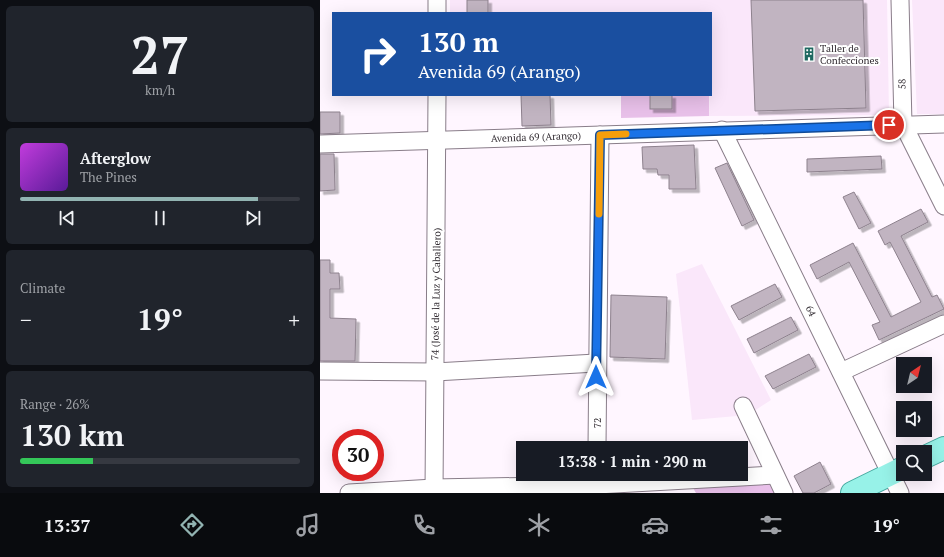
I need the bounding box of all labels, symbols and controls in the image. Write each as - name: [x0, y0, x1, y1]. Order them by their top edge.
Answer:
- text: 27: [131, 20, 189, 89]
- text: 130 m: [418, 23, 499, 60]
- icon: right: [352, 28, 404, 80]
- place label: Taller de Confecciones: [820, 42, 879, 67]
- building icon: Taller de Confecciones: [801, 46, 817, 62]
- text: Avenida 69 (Arango): [418, 59, 581, 83]
- street label: 58: [895, 79, 909, 89]
- text: km/h: [145, 81, 175, 99]
- pin: [872, 108, 906, 142]
- icon: arrive: [878, 114, 900, 136]
- street label: Avenida 69 (Arango): [491, 129, 581, 145]
- text: Afterglow: [80, 148, 151, 168]
- text: The Pines: [80, 168, 137, 186]
- icon: previous: [56, 207, 78, 229]
- icon: pause: [149, 207, 171, 229]
- icon: next: [242, 207, 264, 229]
- street label: 74 (José de la Luz y Caballero): [428, 228, 444, 360]
- text: Climate: [20, 279, 65, 297]
- text: 19°: [137, 299, 183, 339]
- street label: 64: [803, 303, 819, 319]
- text: −: [20, 305, 32, 334]
- text: +: [288, 305, 300, 334]
- position arrow: [575, 356, 617, 398]
- north arrow: [896, 357, 932, 393]
- map controls: [896, 357, 932, 481]
- text: Range · 26%: [20, 395, 90, 413]
- button: sound: [896, 401, 932, 437]
- text: 130 km: [20, 415, 124, 455]
- street label: 72: [591, 418, 604, 428]
- speed limit sign: 30: [332, 429, 384, 481]
- button: search: [896, 445, 932, 481]
- text: 13:38 · 1 min · 290 m: [558, 451, 706, 471]
- icon: directions: [178, 511, 206, 539]
- icon: music: [294, 511, 322, 539]
- icon: phone: [410, 511, 438, 539]
- icon: climate: [525, 511, 553, 539]
- icon: car: [641, 511, 669, 539]
- icon: filters: [757, 511, 785, 539]
- text: 13:37: [44, 513, 91, 537]
- text: 19°: [872, 513, 900, 537]

